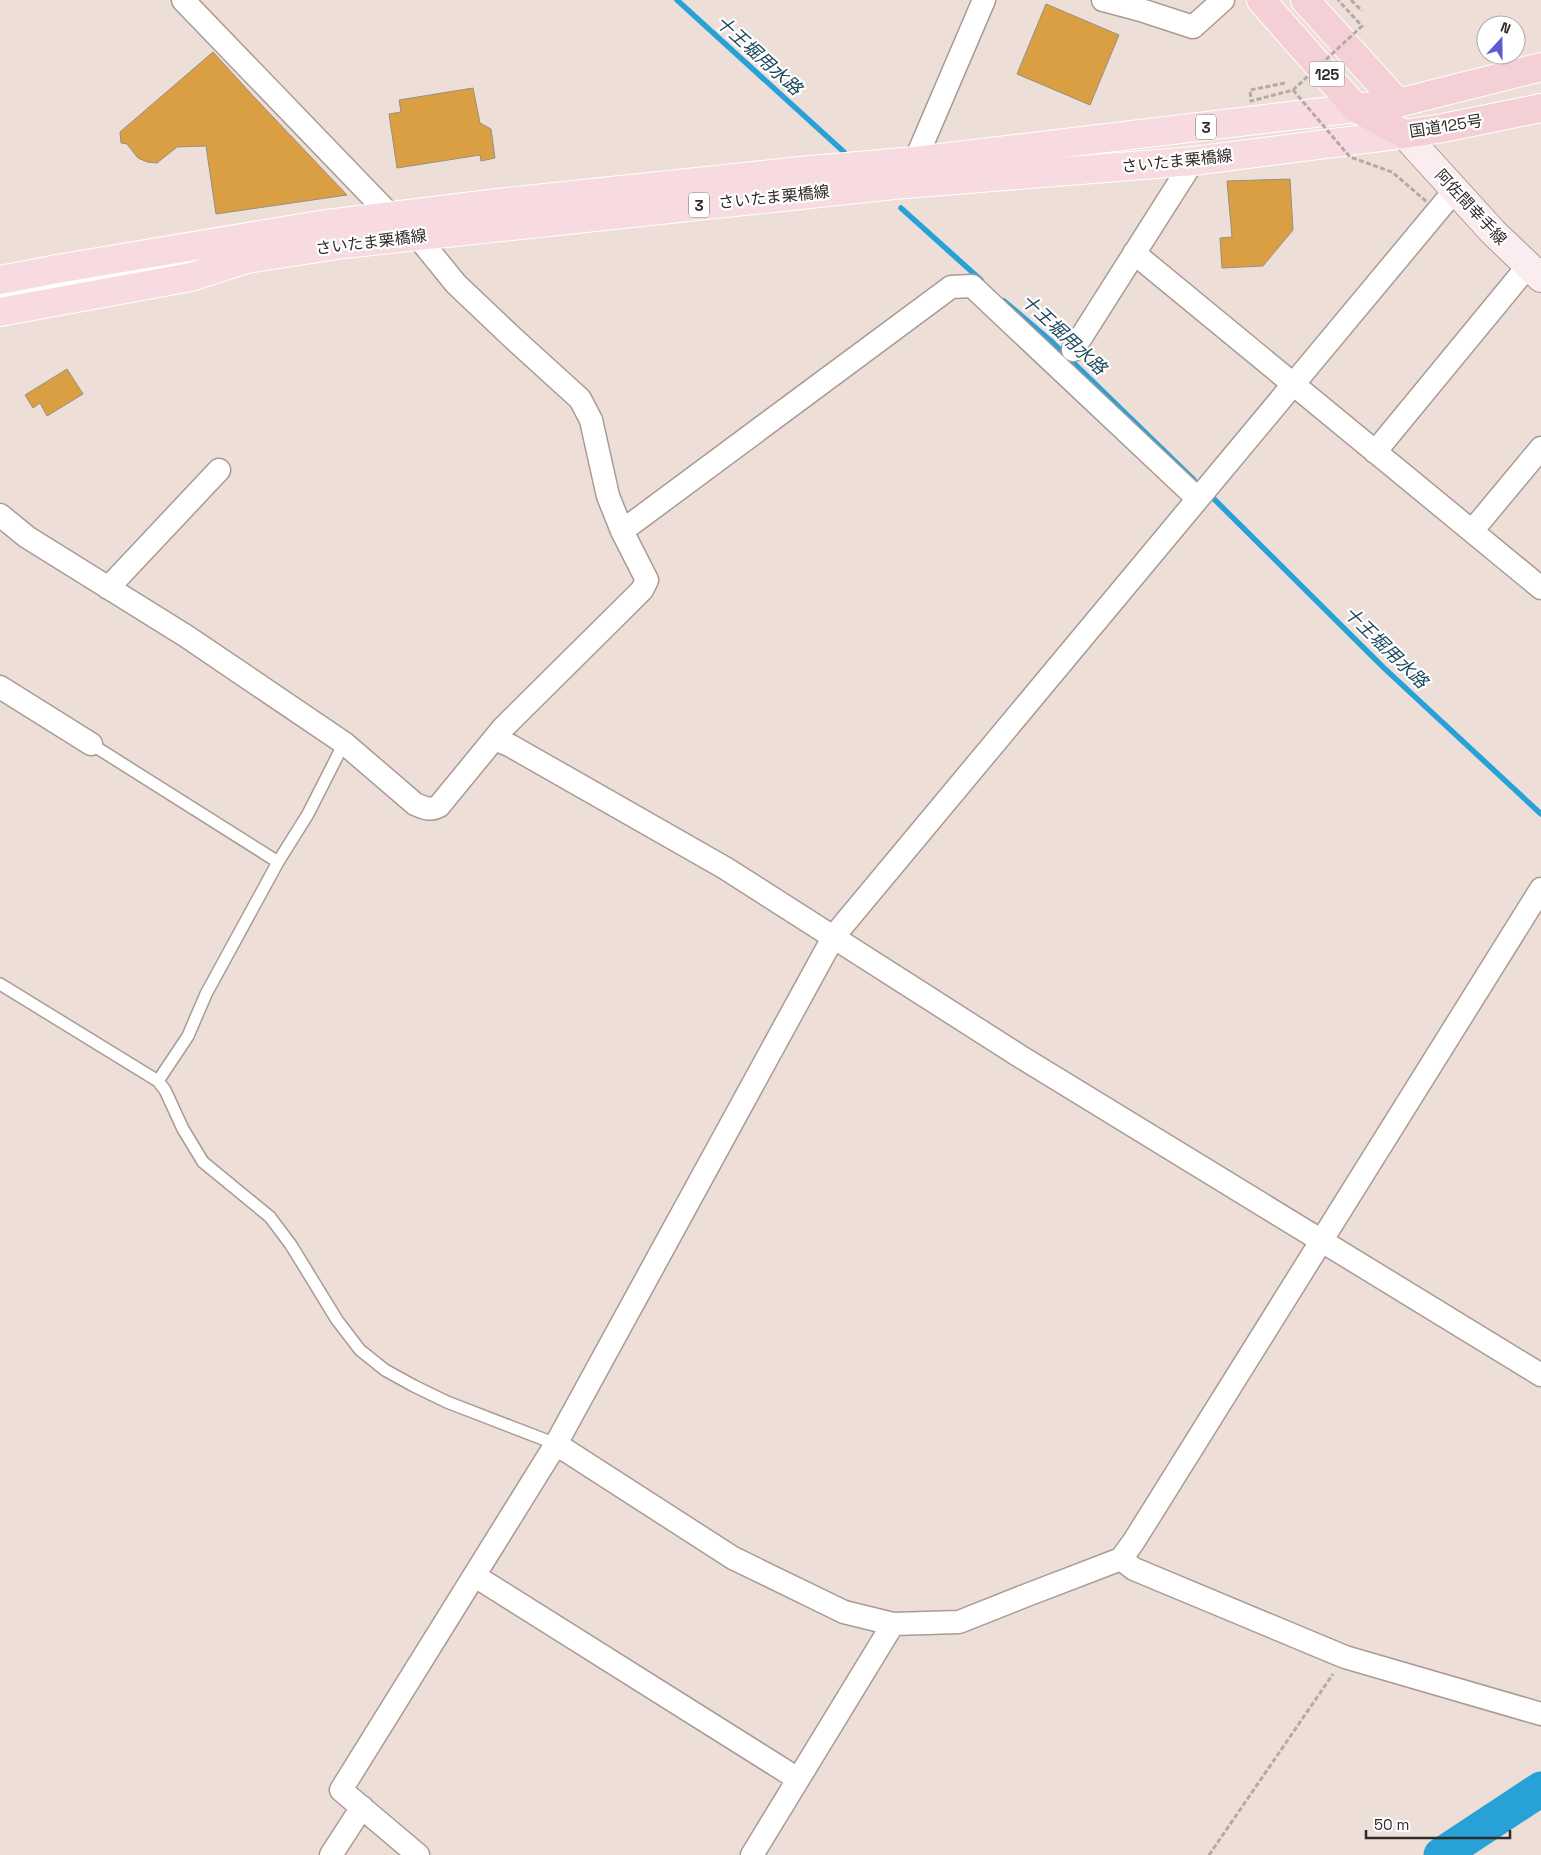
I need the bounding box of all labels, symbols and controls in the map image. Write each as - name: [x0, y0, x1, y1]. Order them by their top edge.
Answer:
- water label: 十王堀用水路: [711, 10, 808, 101]
- north arrow: [1476, 15, 1526, 65]
- text: N: [1498, 18, 1513, 38]
- road number: 125: [1310, 62, 1344, 86]
- street label: 国道125号: [1408, 110, 1484, 142]
- road number: 3: [1196, 114, 1216, 140]
- street label: さいたま栗橋線: [1120, 145, 1234, 177]
- street label: 阿佐間幸手線: [1431, 165, 1511, 249]
- street label: さいたま栗橋線: [717, 181, 831, 213]
- road number: 3: [689, 192, 709, 218]
- street label: さいたま栗橋線: [314, 225, 428, 259]
- water label: 十王堀用水路: [1017, 289, 1113, 381]
- water label: 十王堀用水路: [1339, 601, 1434, 694]
- scale bar: [1366, 1808, 1510, 1840]
- text: 50 m: [1374, 1815, 1409, 1834]

